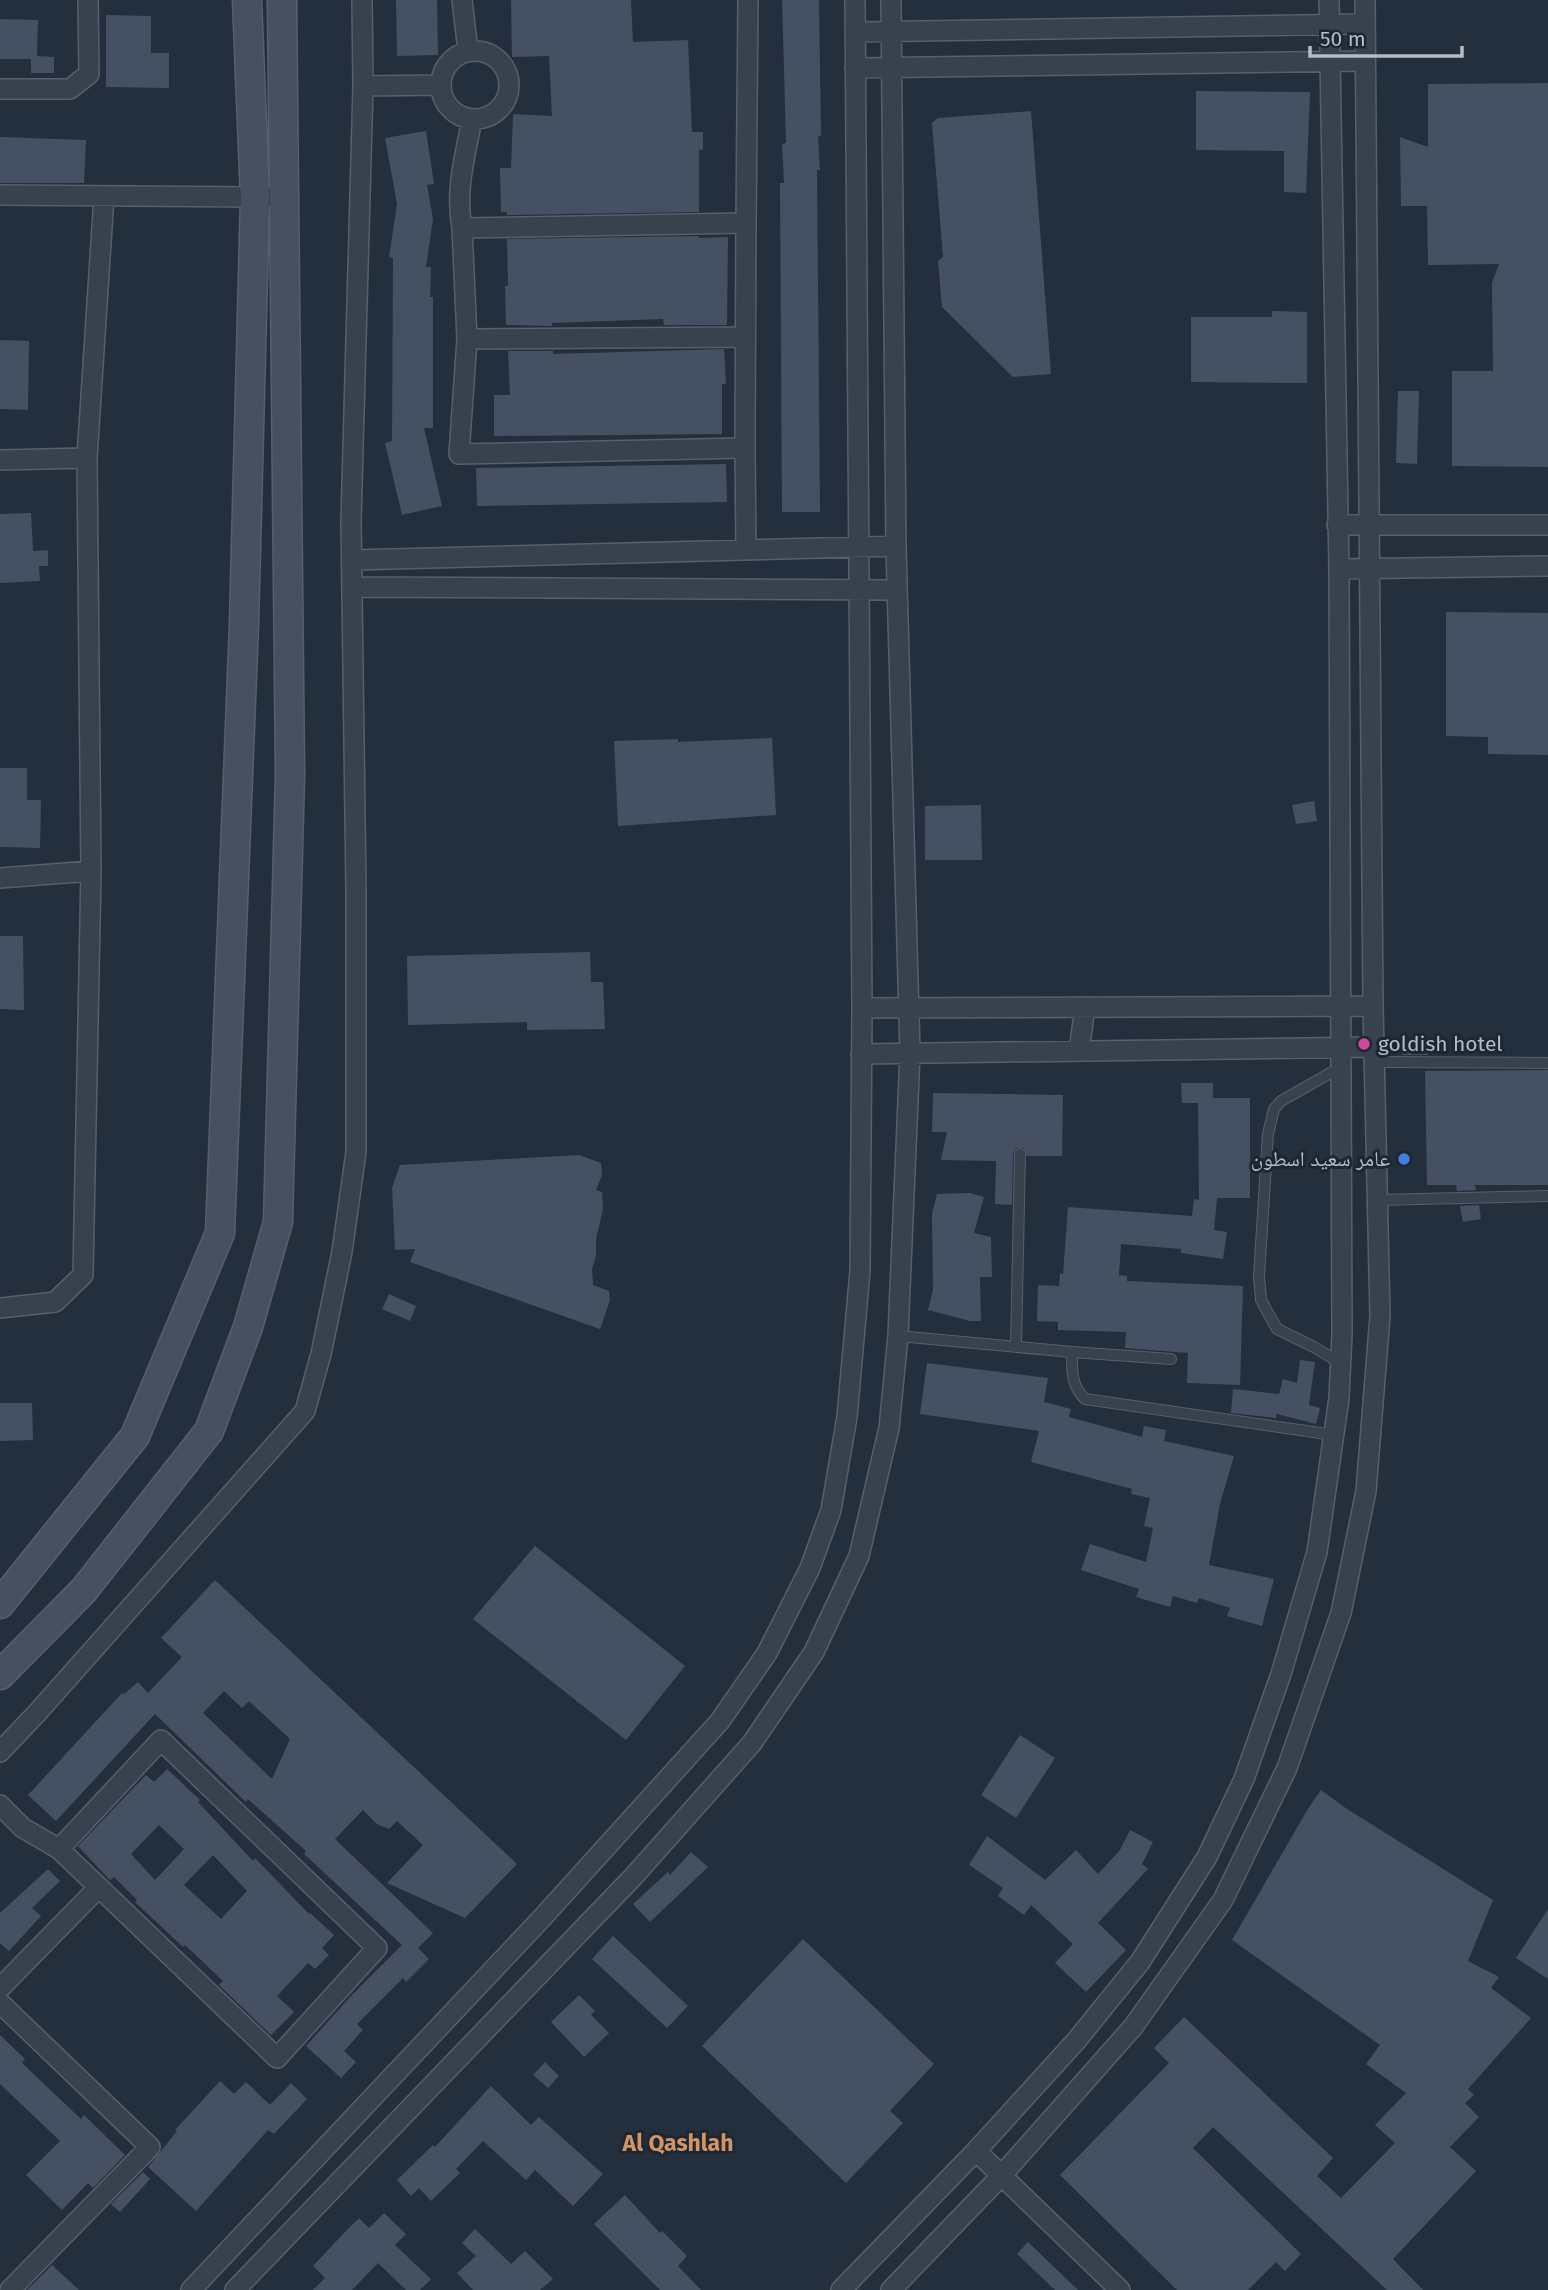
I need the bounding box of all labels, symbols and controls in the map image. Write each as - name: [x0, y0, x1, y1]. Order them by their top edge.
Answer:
- scale bar: [1310, 14, 1462, 58]
- text: 50 m: [1320, 26, 1366, 52]
- place label: goldish hotel: [1378, 1031, 1503, 1057]
- marker: goldish hotel: [1356, 1036, 1372, 1052]
- place label: عامر سعيد اسطون: [1251, 1146, 1390, 1172]
- marker: عامر سعيد اسطون: [1396, 1151, 1412, 1167]
- district label: Al Qashlah: [622, 2129, 733, 2157]

